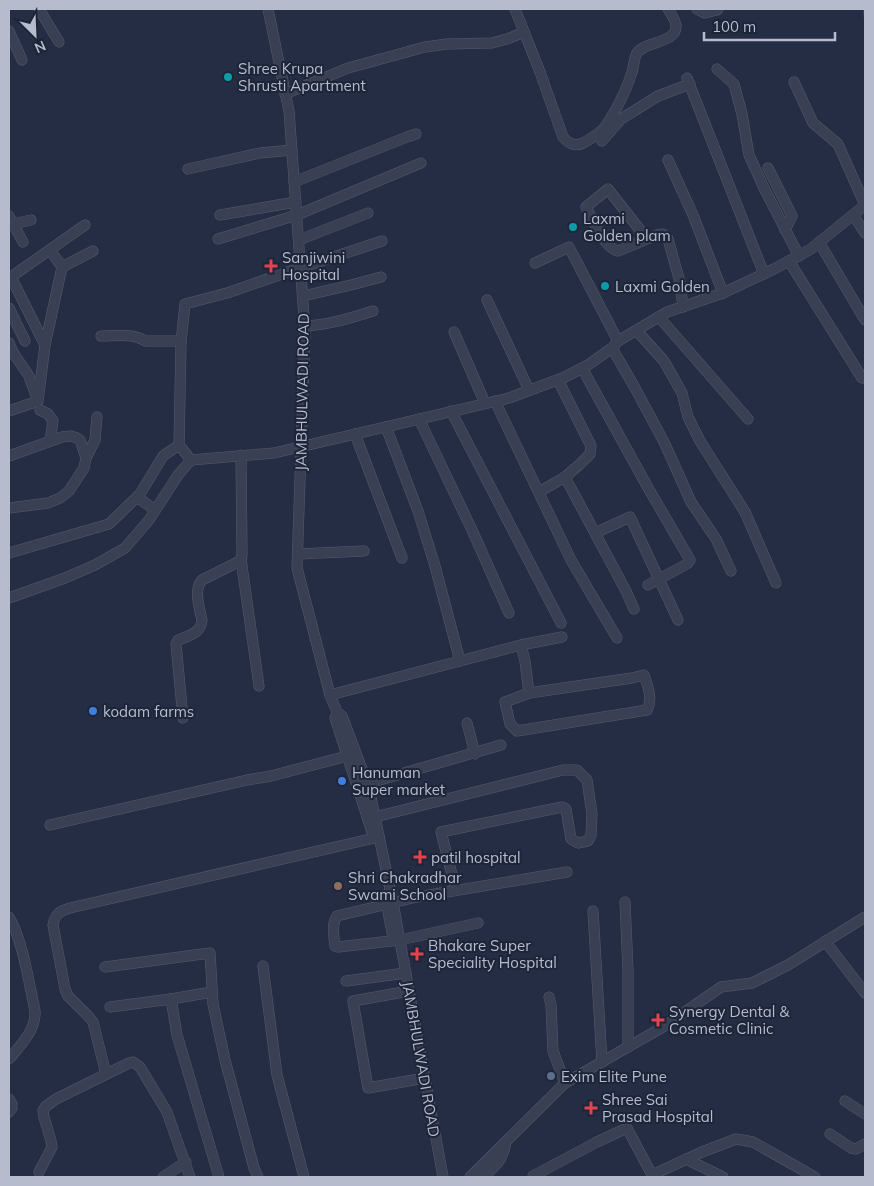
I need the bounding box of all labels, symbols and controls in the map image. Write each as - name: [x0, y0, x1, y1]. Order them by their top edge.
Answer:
- north arrow: [10, 10, 60, 60]
- scale bar: [704, 10, 835, 42]
- text: 100 m: [712, 17, 756, 36]
- text: N: [32, 37, 49, 57]
- place label: Shree Krupa Shrusti Apartment: [238, 59, 366, 95]
- marker: Shree Krupa Shrusti Apartment: [222, 71, 234, 83]
- place label: Laxmi Golden plam: [583, 209, 671, 245]
- marker: Laxmi Golden plam: [567, 221, 579, 233]
- place label: Sanjiwini Hospital: [282, 248, 345, 284]
- marker: Sanjiwini Hospital: [264, 259, 278, 273]
- place label: Laxmi Golden: [615, 277, 710, 296]
- marker: Laxmi Golden: [599, 280, 611, 292]
- street label: JAMBHULWADI ROAD: [291, 313, 313, 471]
- place label: kodam farms: [103, 702, 194, 721]
- marker: kodam farms: [87, 705, 99, 717]
- place label: Hanuman Super market: [352, 763, 445, 799]
- marker: Hanuman Super market: [336, 775, 348, 787]
- place label: patil hospital: [431, 848, 521, 867]
- marker: patil hospital: [413, 850, 427, 864]
- place label: Shri Chakradhar Swami School: [348, 868, 462, 904]
- marker: Shri Chakradhar Swami School: [332, 880, 344, 892]
- place label: Bhakare Super Speciality Hospital: [428, 936, 557, 972]
- marker: Bhakare Super Speciality Hospital: [410, 947, 424, 961]
- street label: JAMBHULWADI ROAD: [398, 980, 444, 1138]
- place label: Synergy Dental & Cosmetic Clinic: [669, 1002, 790, 1038]
- marker: Synergy Dental & Cosmetic Clinic: [651, 1013, 665, 1027]
- place label: Exim Elite Pune: [561, 1067, 667, 1086]
- marker: Exim Elite Pune: [545, 1070, 557, 1082]
- place label: Shree Sai Prasad Hospital: [602, 1090, 713, 1126]
- marker: Shree Sai Prasad Hospital: [584, 1101, 598, 1115]

